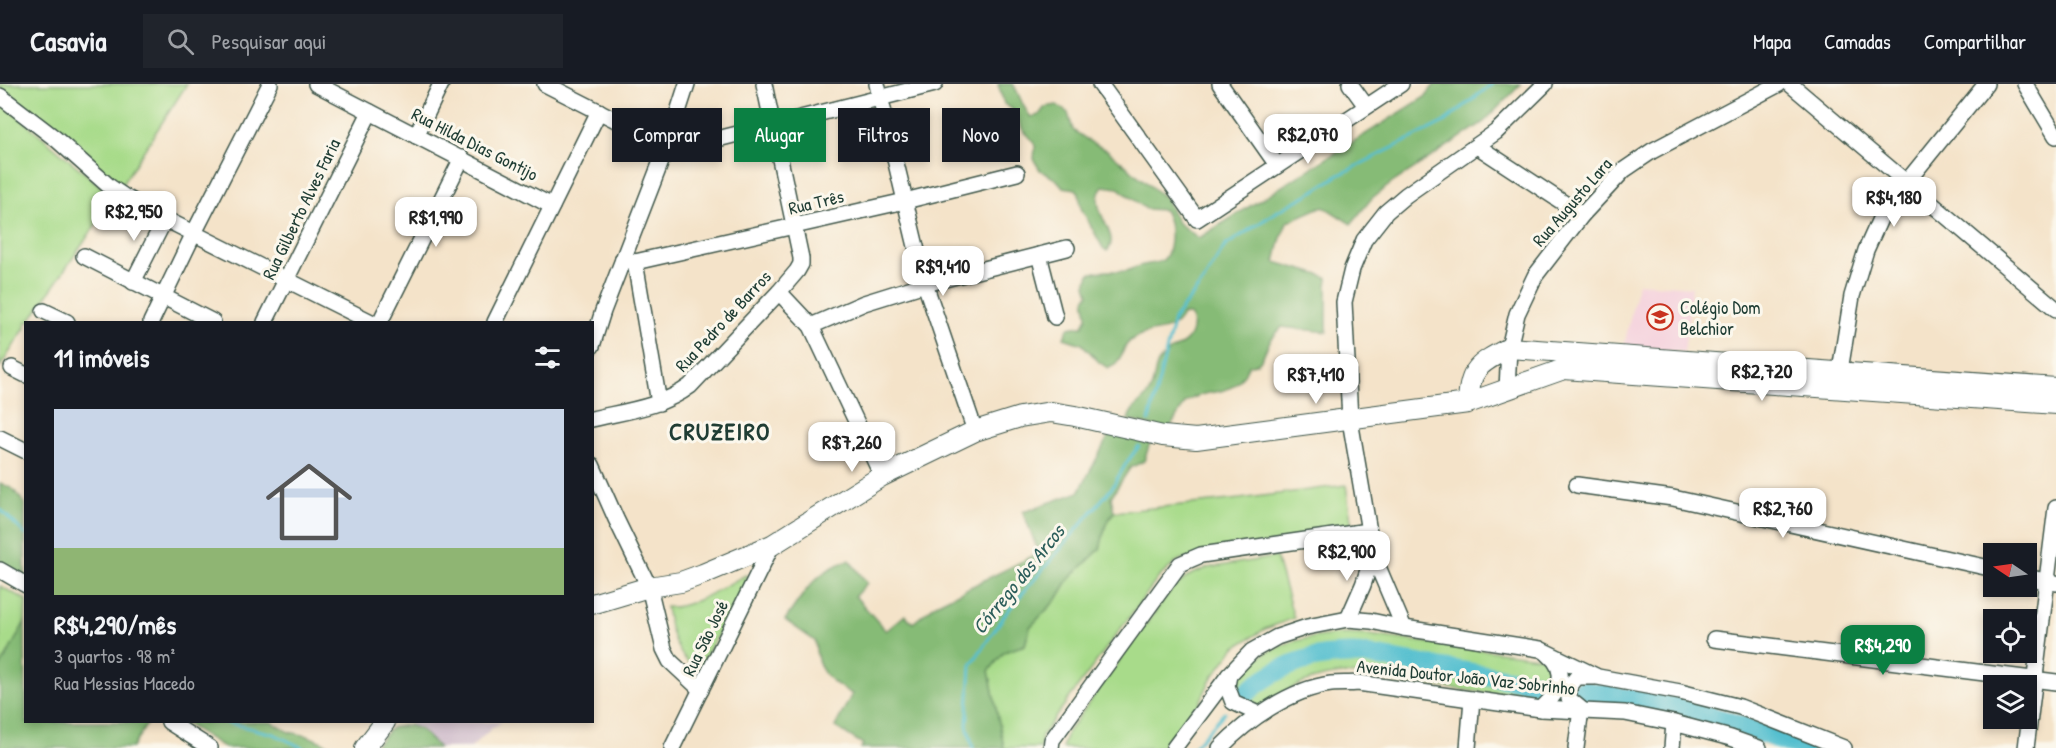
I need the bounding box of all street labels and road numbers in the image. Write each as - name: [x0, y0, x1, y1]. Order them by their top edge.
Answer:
- street label: Rua Hilda Dias Gontijo: [408, 101, 542, 187]
- street label: Rua Gilberto Alves Faria: [256, 134, 346, 284]
- street label: Rua Augusto Lara: [1526, 152, 1618, 252]
- street label: Rua Três: [786, 184, 846, 220]
- street label: Rua Pedro de Barros: [669, 265, 777, 377]
- street label: Rua São José: [676, 596, 734, 680]
- street label: Avenida Doutor João Vaz Sobrinho: [1356, 653, 1576, 701]

